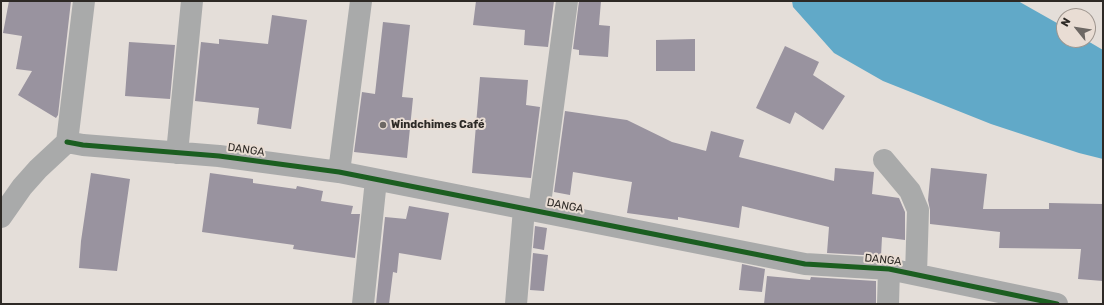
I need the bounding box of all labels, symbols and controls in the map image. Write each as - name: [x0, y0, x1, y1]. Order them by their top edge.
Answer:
- north arrow: [1056, 8, 1096, 48]
- text: N: [1058, 16, 1074, 29]
- place label: Windchimes Café: [391, 118, 485, 132]
- marker: Windchimes Café: [378, 120, 388, 130]
- street label: DANGA: [227, 141, 265, 159]
- street label: DANGA: [545, 196, 585, 216]
- street label: DANGA: [864, 251, 902, 269]

